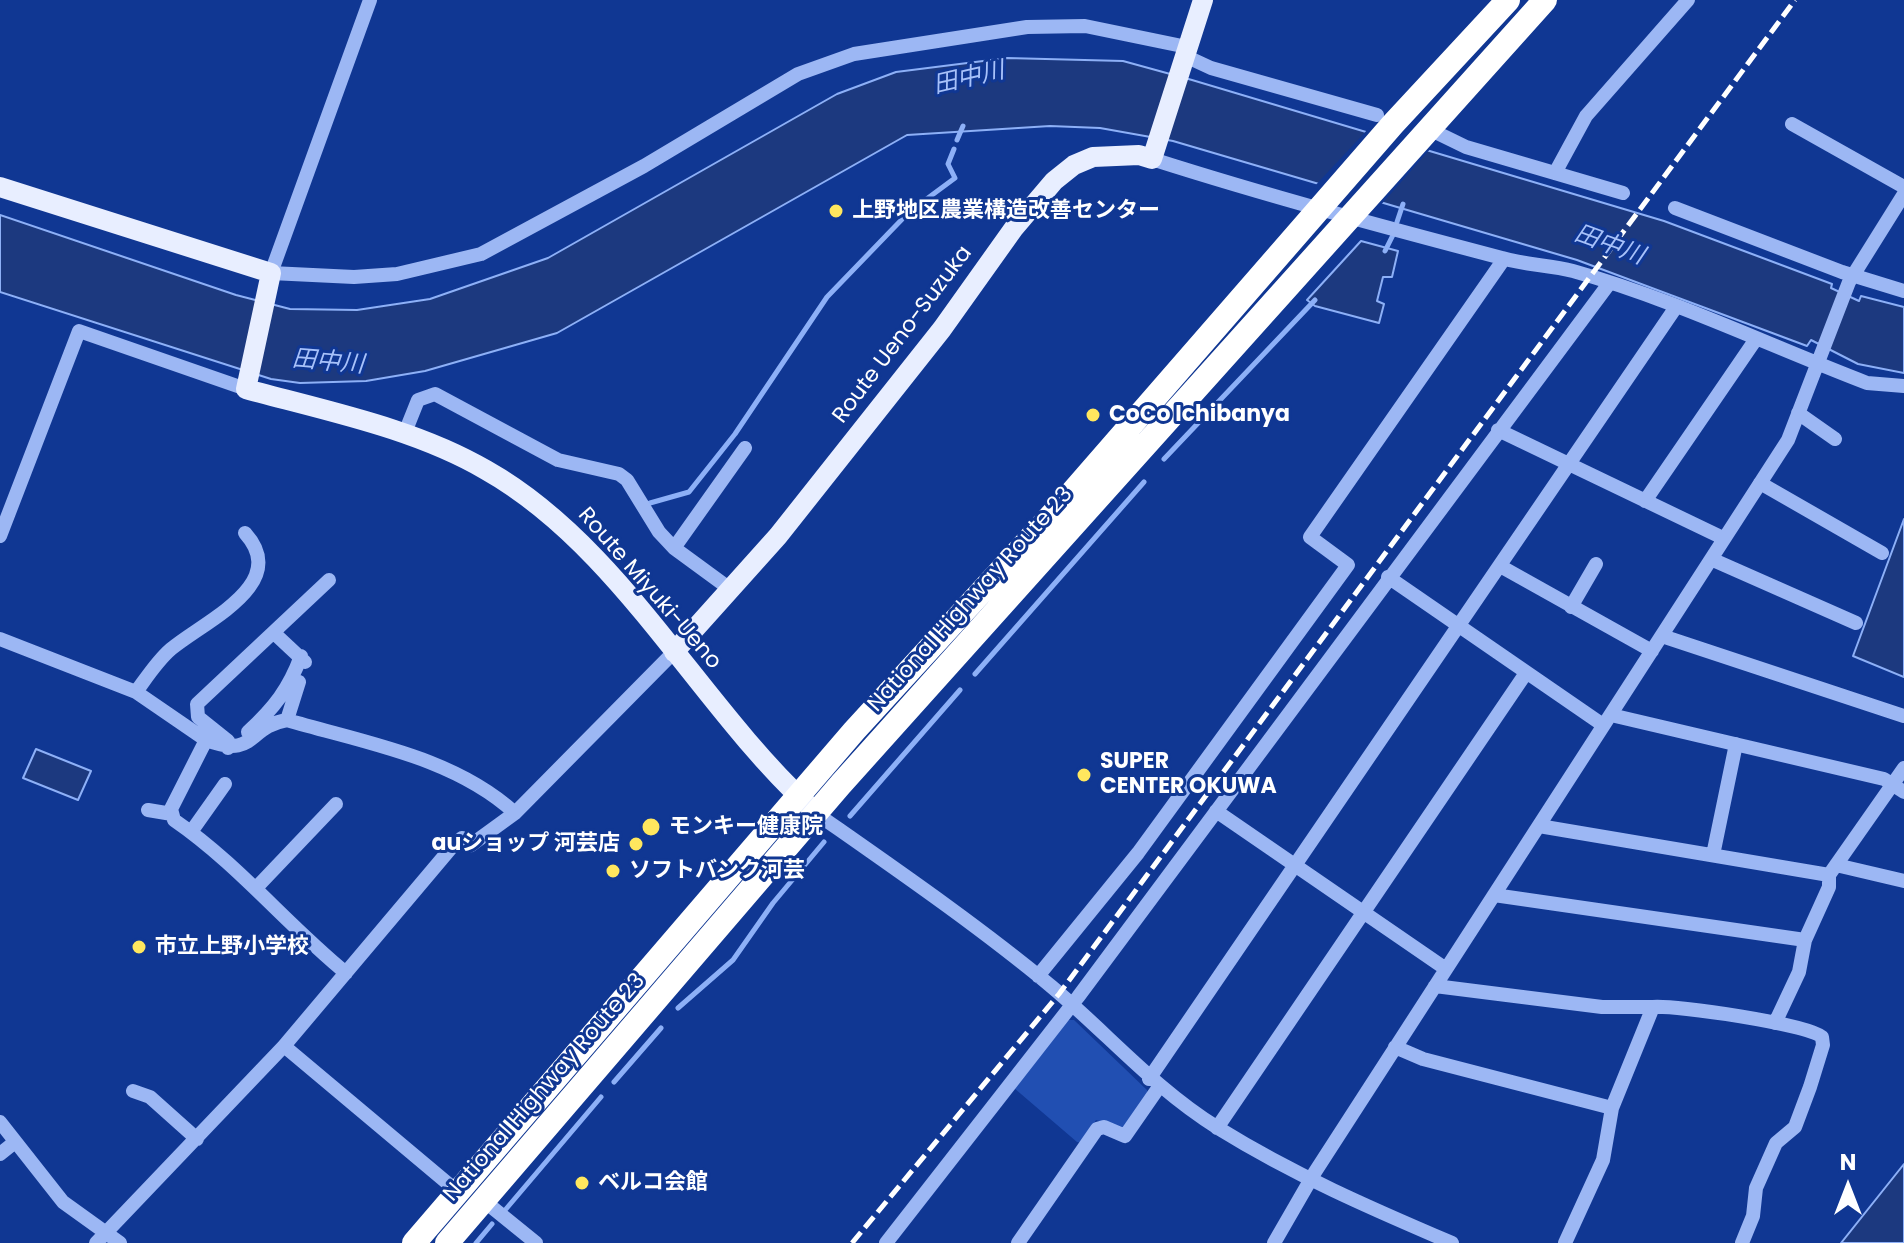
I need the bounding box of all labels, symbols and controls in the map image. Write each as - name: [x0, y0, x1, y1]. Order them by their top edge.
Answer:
- water label: 田中川: [931, 57, 1007, 101]
- place label: 上野地区農業構造改善センター: [852, 198, 1160, 224]
- marker: 上野地区農業構造改善センター: [827, 202, 845, 220]
- water label: 田中川: [1570, 220, 1648, 272]
- street label: Route Ueno-Suzuka: [828, 241, 978, 429]
- water label: 田中川: [291, 346, 365, 380]
- place label: CoCo Ichibanya: [1109, 402, 1290, 428]
- marker: CoCo Ichibanya: [1084, 406, 1102, 424]
- street label: National Highway Route 23: [863, 482, 1079, 718]
- street label: Route Miyuki-Ueno: [572, 503, 726, 675]
- place label: SUPER CENTER OKUWA: [1100, 749, 1277, 800]
- marker: SUPER CENTER OKUWA: [1075, 766, 1093, 784]
- place label: モンキー健康院: [669, 814, 823, 840]
- marker: モンキー健康院: [640, 816, 662, 838]
- place label: auショップ 河芸店: [432, 831, 620, 857]
- marker: auショップ 河芸店: [627, 835, 645, 853]
- place label: ソフトバンク河芸: [629, 858, 805, 884]
- marker: ソフトバンク河芸: [604, 862, 622, 880]
- place label: 市立上野小学校: [155, 934, 309, 960]
- marker: 市立上野小学校: [130, 938, 148, 956]
- street label: National Highway Route 23: [439, 969, 651, 1207]
- north arrow: [1808, 1147, 1888, 1227]
- text: N: [1840, 1147, 1856, 1178]
- place label: ベルコ会館: [598, 1170, 708, 1196]
- marker: ベルコ会館: [573, 1174, 591, 1192]

